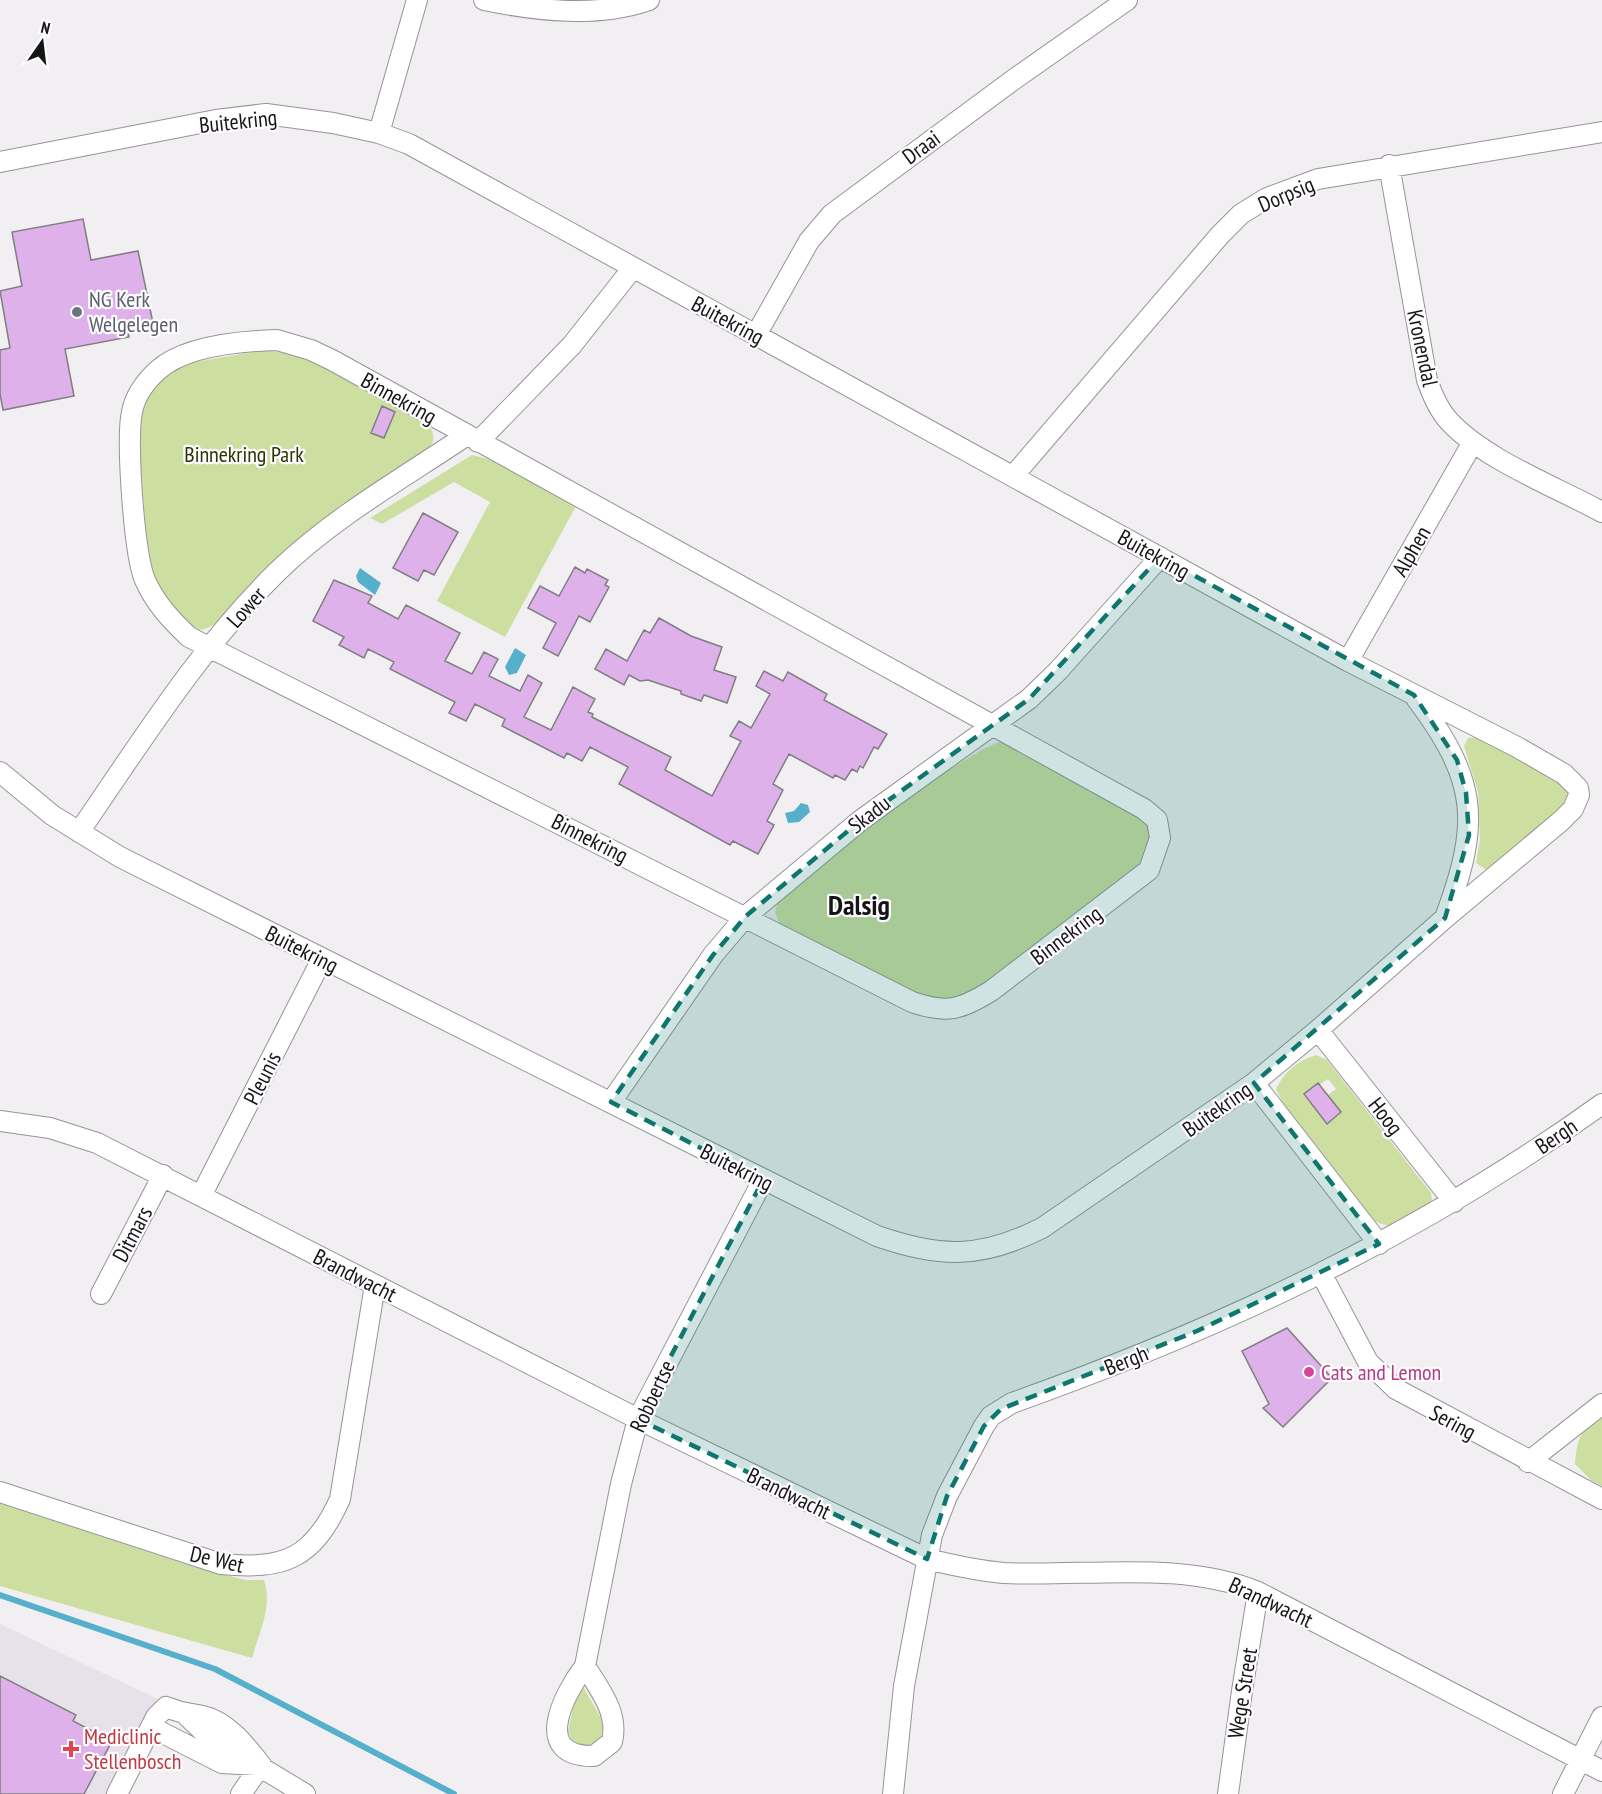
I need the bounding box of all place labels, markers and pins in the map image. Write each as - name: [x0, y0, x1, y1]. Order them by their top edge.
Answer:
- place label: NG Kerk Welgelegen: [89, 285, 178, 338]
- marker: NG Kerk Welgelegen: [70, 305, 84, 319]
- place label: Cats and Lemon: [1321, 1358, 1441, 1386]
- marker: Cats and Lemon: [1302, 1365, 1316, 1379]
- place label: Mediclinic Stellenbosch: [84, 1722, 181, 1775]
- marker: Mediclinic Stellenbosch: [62, 1740, 80, 1758]

